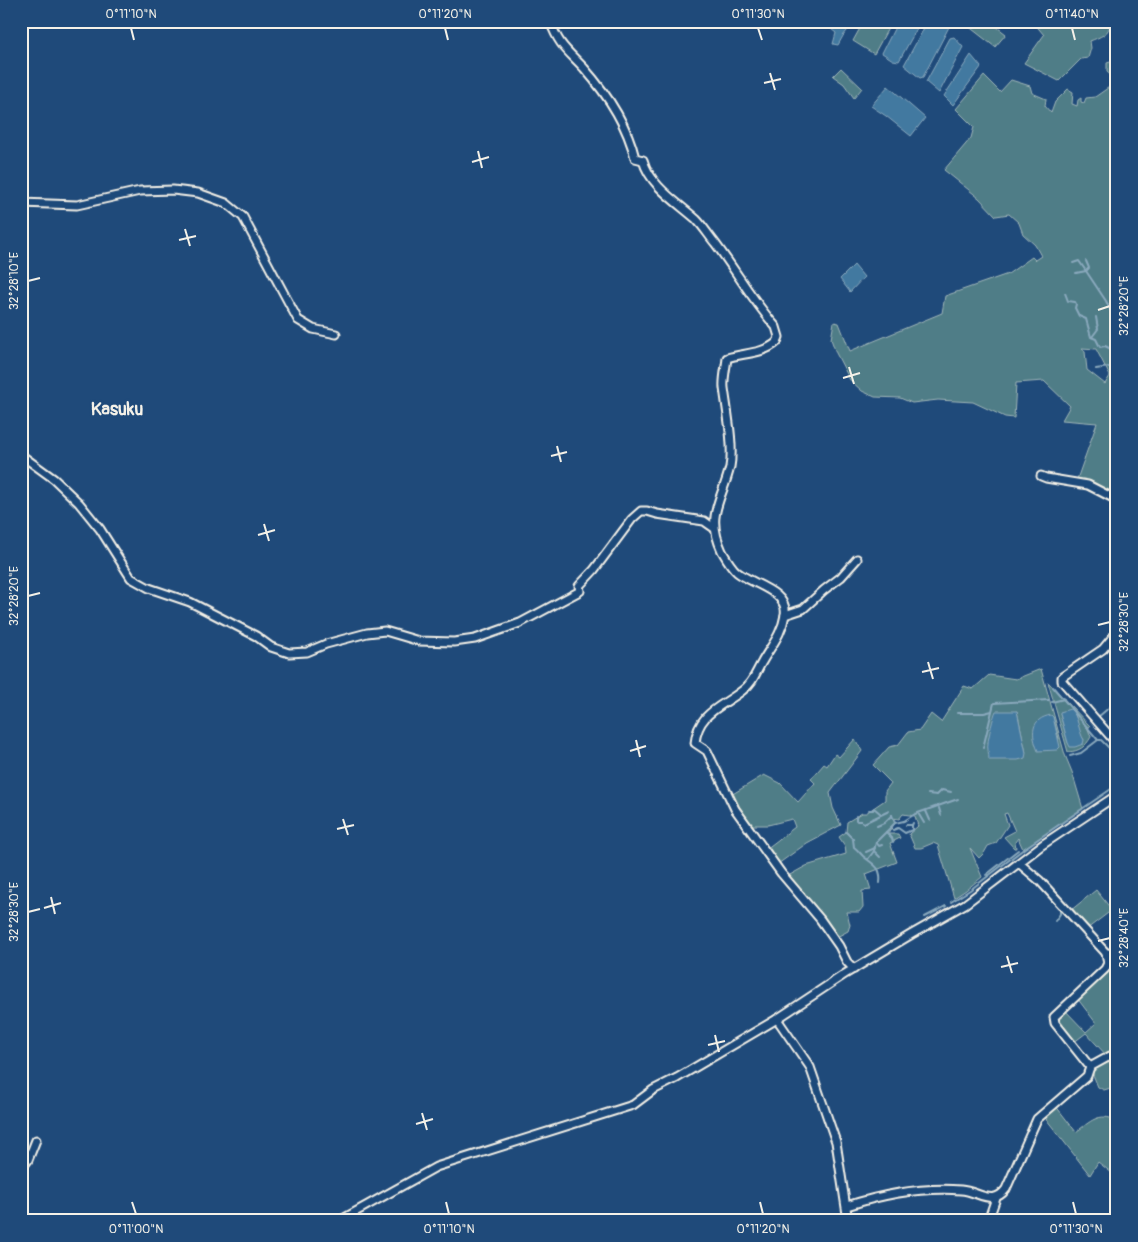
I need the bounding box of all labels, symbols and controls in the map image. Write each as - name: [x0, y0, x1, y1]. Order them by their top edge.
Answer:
- text: 0°11'10"N: [105, 7, 157, 22]
- text: 0°11'20"N: [418, 7, 472, 22]
- text: 0°11'30"N: [731, 7, 785, 22]
- text: 0°11'40"N: [1045, 7, 1099, 22]
- text: 32°28'10"E: [7, 252, 22, 310]
- text: 32°28'20"E: [1117, 276, 1132, 336]
- district label: Kasuku: [91, 398, 143, 421]
- text: 32°28'20"E: [7, 566, 22, 626]
- text: 32°28'30"E: [1117, 592, 1132, 652]
- text: 32°28'30"E: [7, 882, 22, 942]
- text: 32°28'40"E: [1117, 908, 1132, 968]
- text: 0°11'00"N: [109, 1222, 163, 1237]
- text: 0°11'10"N: [423, 1222, 475, 1237]
- text: 0°11'20"N: [736, 1222, 790, 1237]
- text: 0°11'30"N: [1049, 1222, 1103, 1237]

